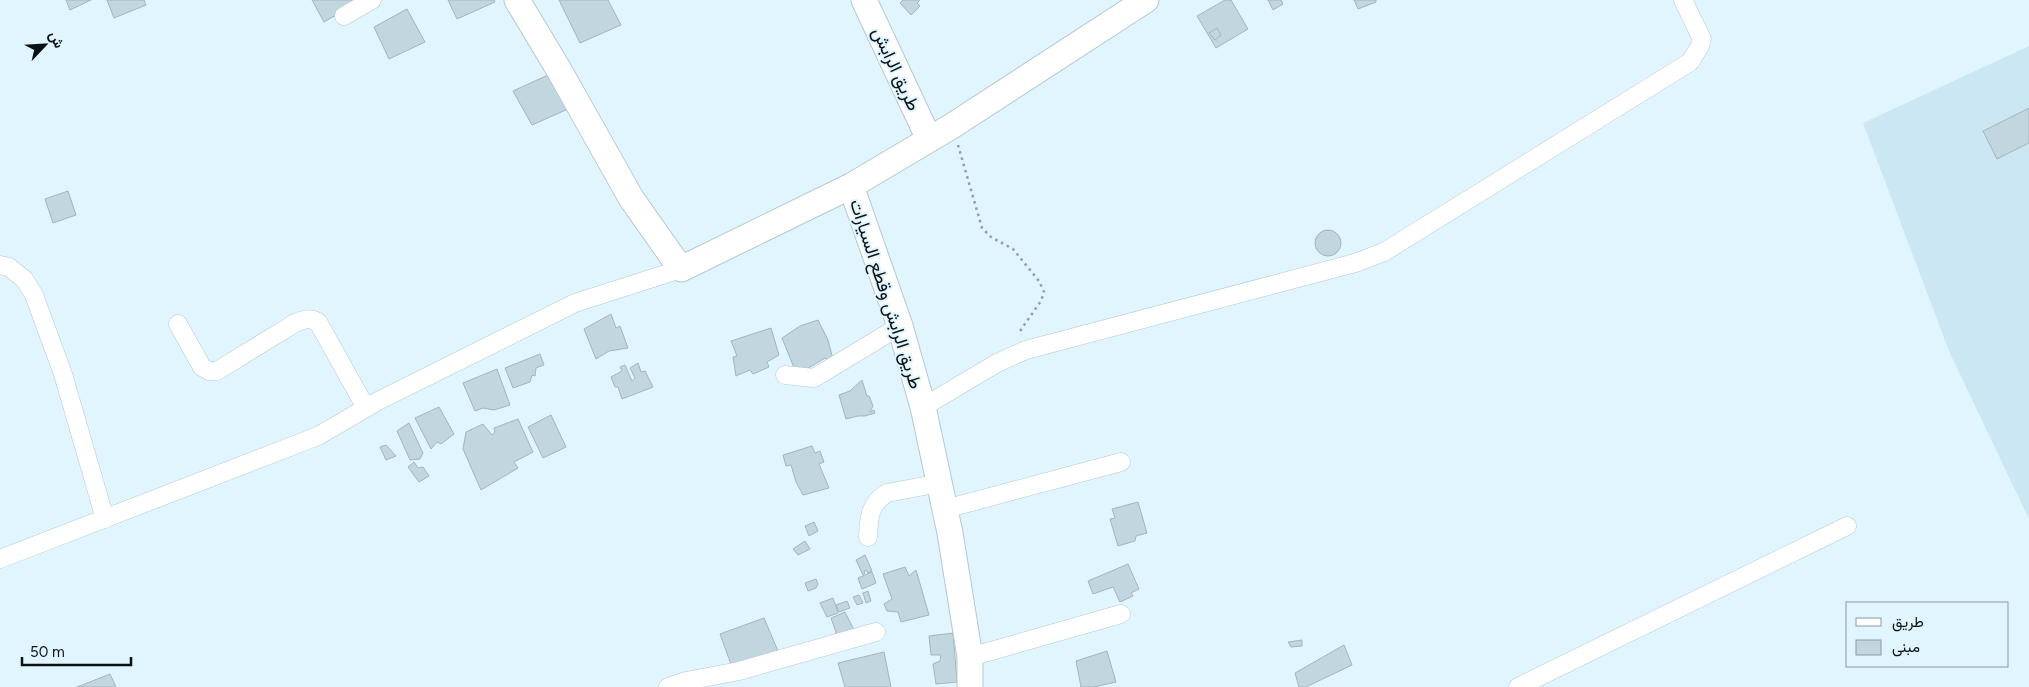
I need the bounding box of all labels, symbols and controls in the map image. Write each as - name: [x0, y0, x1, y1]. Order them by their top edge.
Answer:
- north arrow: [20, 20, 70, 70]
- street label: طريق الرابش: [867, 24, 925, 114]
- text: ش: [45, 28, 68, 51]
- street label: طريق الرابش وقطع السيارات: [844, 196, 927, 392]
- legend: [1846, 602, 2009, 667]
- text: طريق: [1892, 613, 1924, 632]
- scale bar: [22, 634, 131, 666]
- text: مبنى: [1892, 638, 1920, 657]
- text: 50 m: [30, 643, 65, 661]

